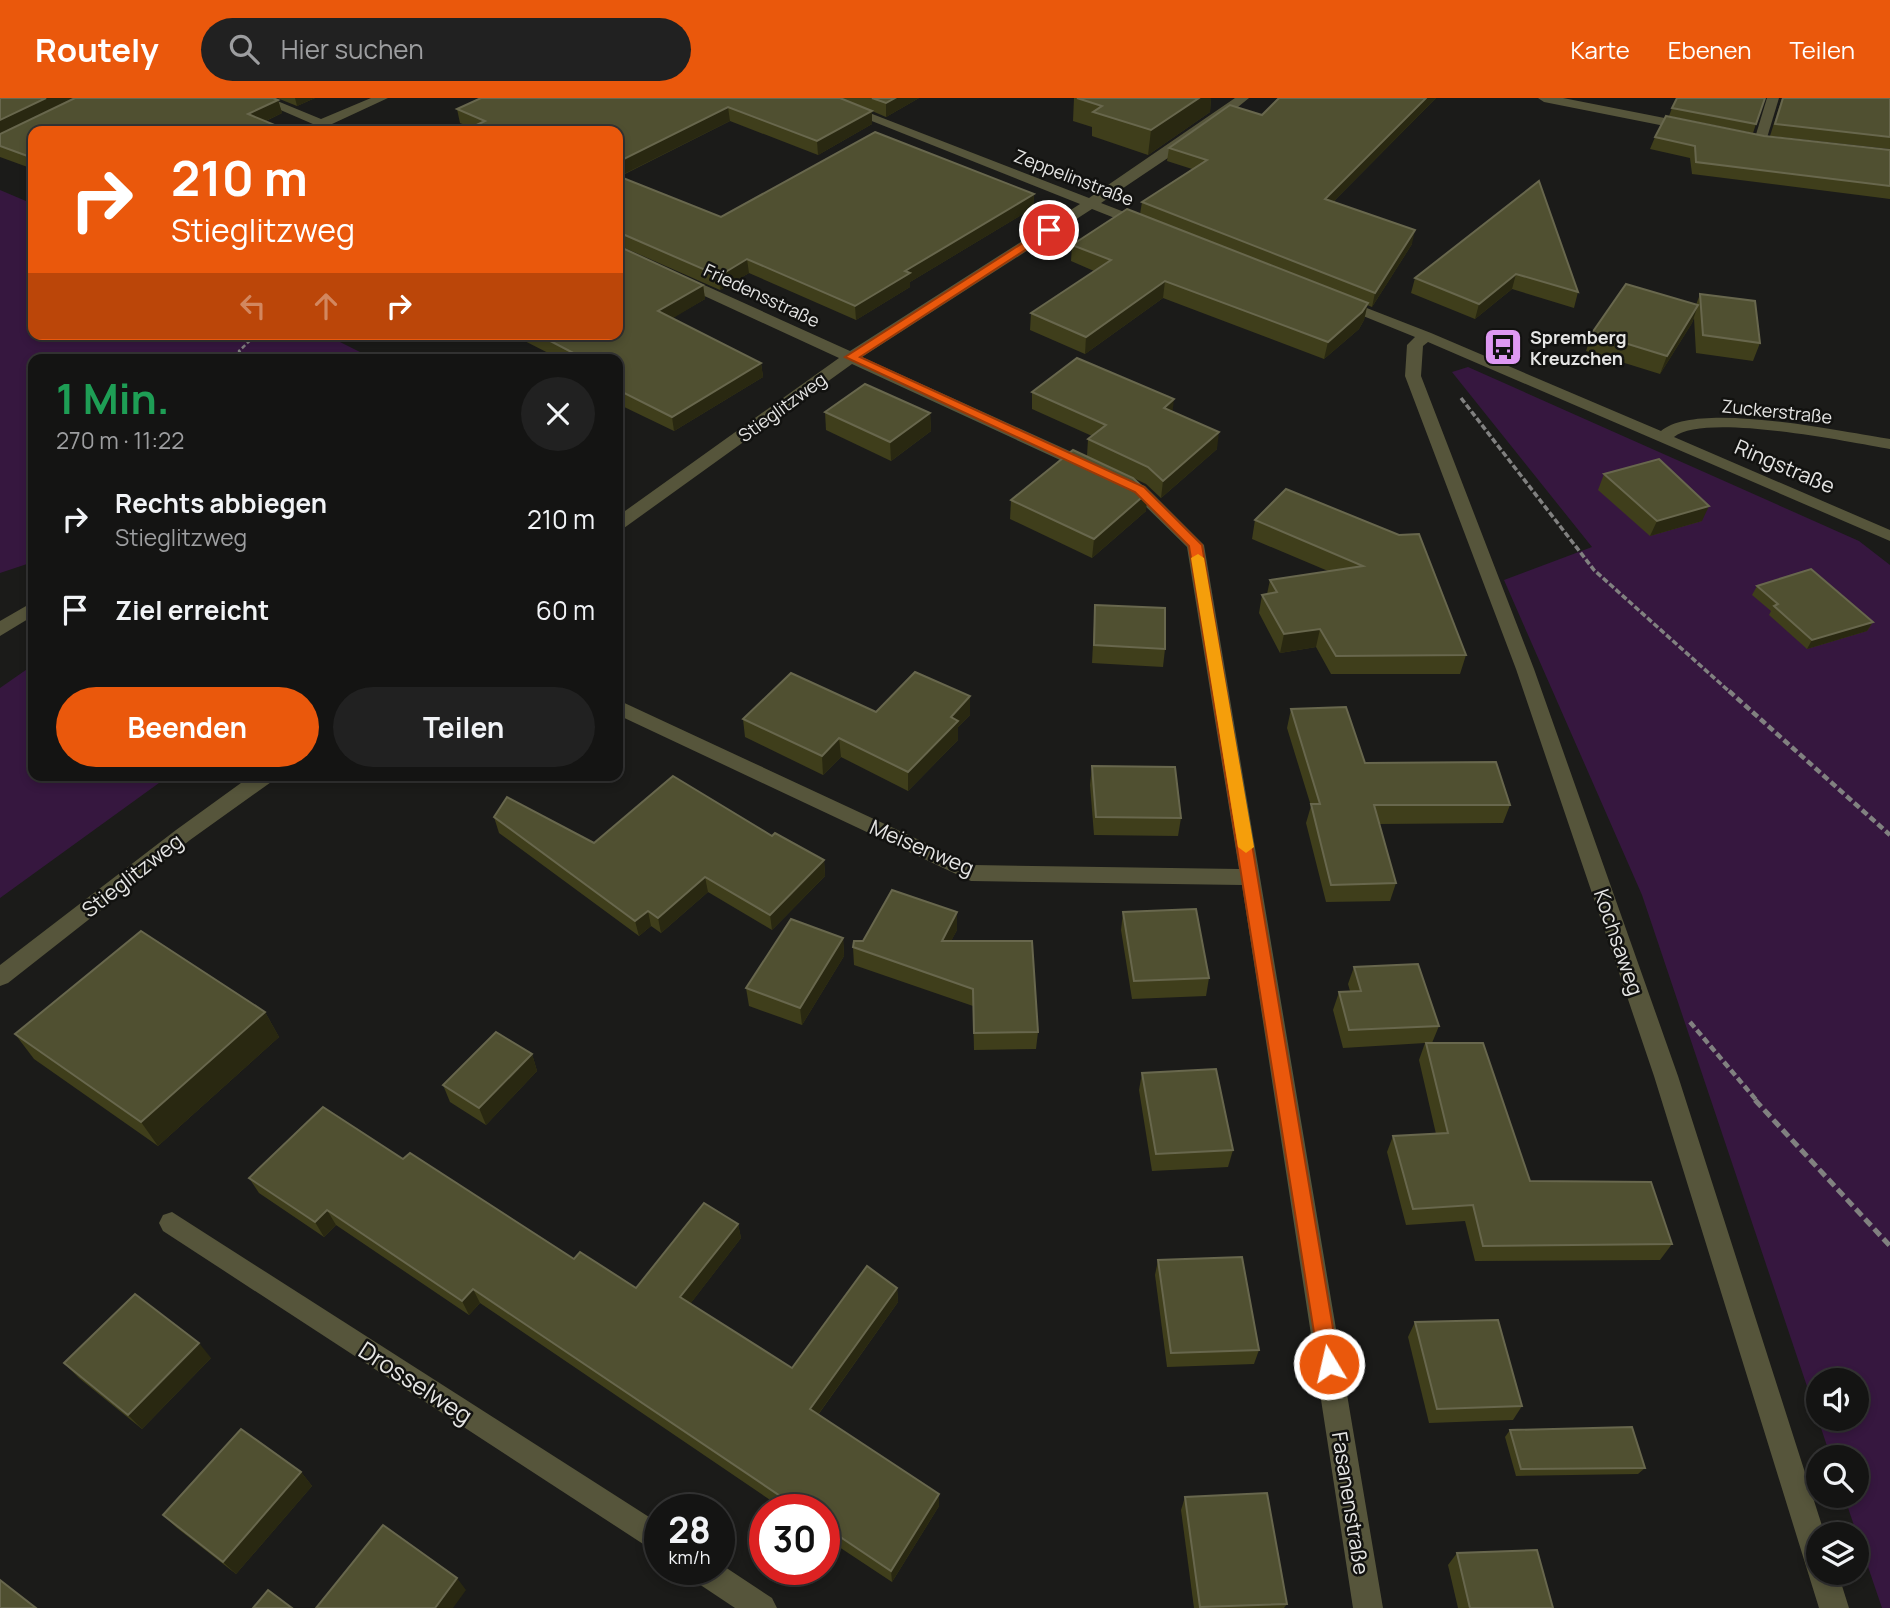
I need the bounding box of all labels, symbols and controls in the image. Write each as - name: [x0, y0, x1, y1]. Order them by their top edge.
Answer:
- search box: [201, 18, 691, 81]
- text: Routely: [35, 27, 159, 72]
- icon: search: [225, 30, 263, 68]
- text: Hier suchen: [281, 31, 424, 67]
- text: Karte: [1570, 33, 1630, 66]
- text: Ebenen: [1668, 33, 1751, 66]
- text: Teilen: [1789, 33, 1855, 66]
- street label: Zeppelinstraße: [1011, 143, 1137, 211]
- text: 210 m: [171, 144, 308, 211]
- icon: right: [56, 154, 147, 245]
- pin: [1019, 200, 1079, 260]
- text: Stieglitzweg: [171, 208, 355, 252]
- icon: arrive: [1030, 211, 1068, 249]
- street label: Friedensstraße: [700, 258, 824, 332]
- icon: left: [234, 287, 272, 325]
- icon: ahead: [307, 287, 345, 325]
- icon: right: [380, 287, 418, 325]
- place label: Spremberg Kreuzchen: [1530, 325, 1627, 370]
- bus stop icon: Spremberg Kreuzchen: [1482, 326, 1524, 368]
- street label: Stieglitzweg: [733, 367, 831, 447]
- text: 1 Min.: [56, 369, 170, 427]
- button: close: [521, 377, 595, 451]
- street label: Zuckerstraße: [1720, 393, 1834, 429]
- text: 270 m · 11:22: [56, 424, 184, 456]
- street label: Ringstraße: [1731, 432, 1839, 500]
- text: Rechts abbiegen: [115, 485, 327, 521]
- icon: right: [56, 500, 94, 538]
- text: 210 m: [527, 501, 595, 537]
- text: Stieglitzweg: [115, 521, 247, 553]
- icon: arrive: [56, 591, 94, 629]
- text: Ziel erreicht: [115, 592, 269, 628]
- text: 60 m: [536, 592, 595, 628]
- button: Beenden: [56, 687, 319, 767]
- button: Teilen: [333, 687, 595, 767]
- street label: Meisenweg: [866, 812, 978, 882]
- street label: Stieglitzweg: [76, 827, 188, 923]
- street label: Kochsaweg: [1588, 885, 1650, 999]
- position arrow: [1292, 1327, 1366, 1401]
- street label: Drosselweg: [353, 1333, 479, 1431]
- map controls: [1806, 1368, 1869, 1585]
- button: sound: [1806, 1368, 1869, 1431]
- street label: Fasanenstraße: [1326, 1429, 1376, 1577]
- button: search: [1806, 1445, 1869, 1508]
- speed limit sign: 30: [749, 1494, 840, 1585]
- text: 28: [668, 1506, 711, 1554]
- button: layers: [1806, 1522, 1869, 1585]
- text: km/h: [669, 1545, 710, 1569]

